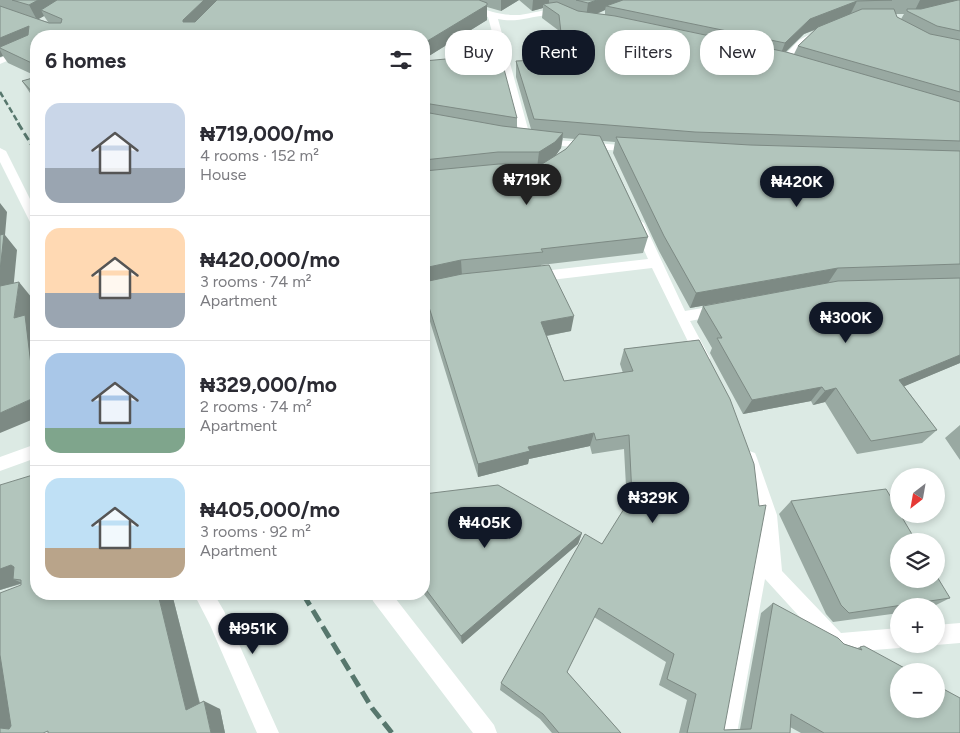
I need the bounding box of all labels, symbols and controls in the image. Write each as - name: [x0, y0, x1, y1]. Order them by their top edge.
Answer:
- chip: Buy: [445, 30, 512, 75]
- chip: Rent: [522, 30, 595, 75]
- chip: Filters: [605, 30, 690, 75]
- chip: New: [700, 30, 774, 75]
- icon: filters: [387, 46, 415, 74]
- text: 6 homes: [45, 48, 126, 73]
- text: ₦719,000/mo: [200, 121, 334, 146]
- icon: home: [85, 123, 145, 183]
- text: 4 rooms · 152 m²: [200, 146, 319, 165]
- pin: ₦719K: [492, 164, 562, 206]
- text: House: [200, 165, 246, 184]
- pin: ₦420K: [762, 166, 832, 208]
- text: ₦719K: [503, 170, 551, 189]
- text: ₦420K: [771, 172, 823, 191]
- text: ₦420,000/mo: [200, 247, 340, 272]
- icon: home: [85, 248, 145, 308]
- text: 3 rooms · 74 m²: [200, 272, 312, 291]
- text: Apartment: [200, 291, 277, 310]
- pin: ₦300K: [811, 302, 881, 344]
- text: ₦300K: [820, 308, 872, 327]
- text: ₦329,000/mo: [200, 372, 337, 397]
- icon: home: [85, 373, 145, 433]
- text: 2 rooms · 74 m²: [200, 397, 312, 416]
- text: Apartment: [200, 416, 277, 435]
- north arrow: [890, 468, 945, 522]
- map controls: [890, 468, 945, 718]
- pin: ₦329K: [618, 482, 688, 524]
- text: ₦329K: [628, 488, 678, 507]
- text: ₦405,000/mo: [200, 497, 340, 522]
- icon: home: [85, 498, 145, 558]
- pin: ₦405K: [450, 506, 520, 549]
- text: ₦405K: [459, 513, 511, 532]
- text: 3 rooms · 92 m²: [200, 522, 311, 541]
- button: layers: [890, 533, 945, 588]
- text: Apartment: [200, 541, 277, 560]
- button: +: [890, 598, 945, 653]
- pin: ₦951K: [218, 612, 288, 655]
- text: ₦951K: [229, 619, 277, 638]
- button: −: [890, 663, 945, 718]

